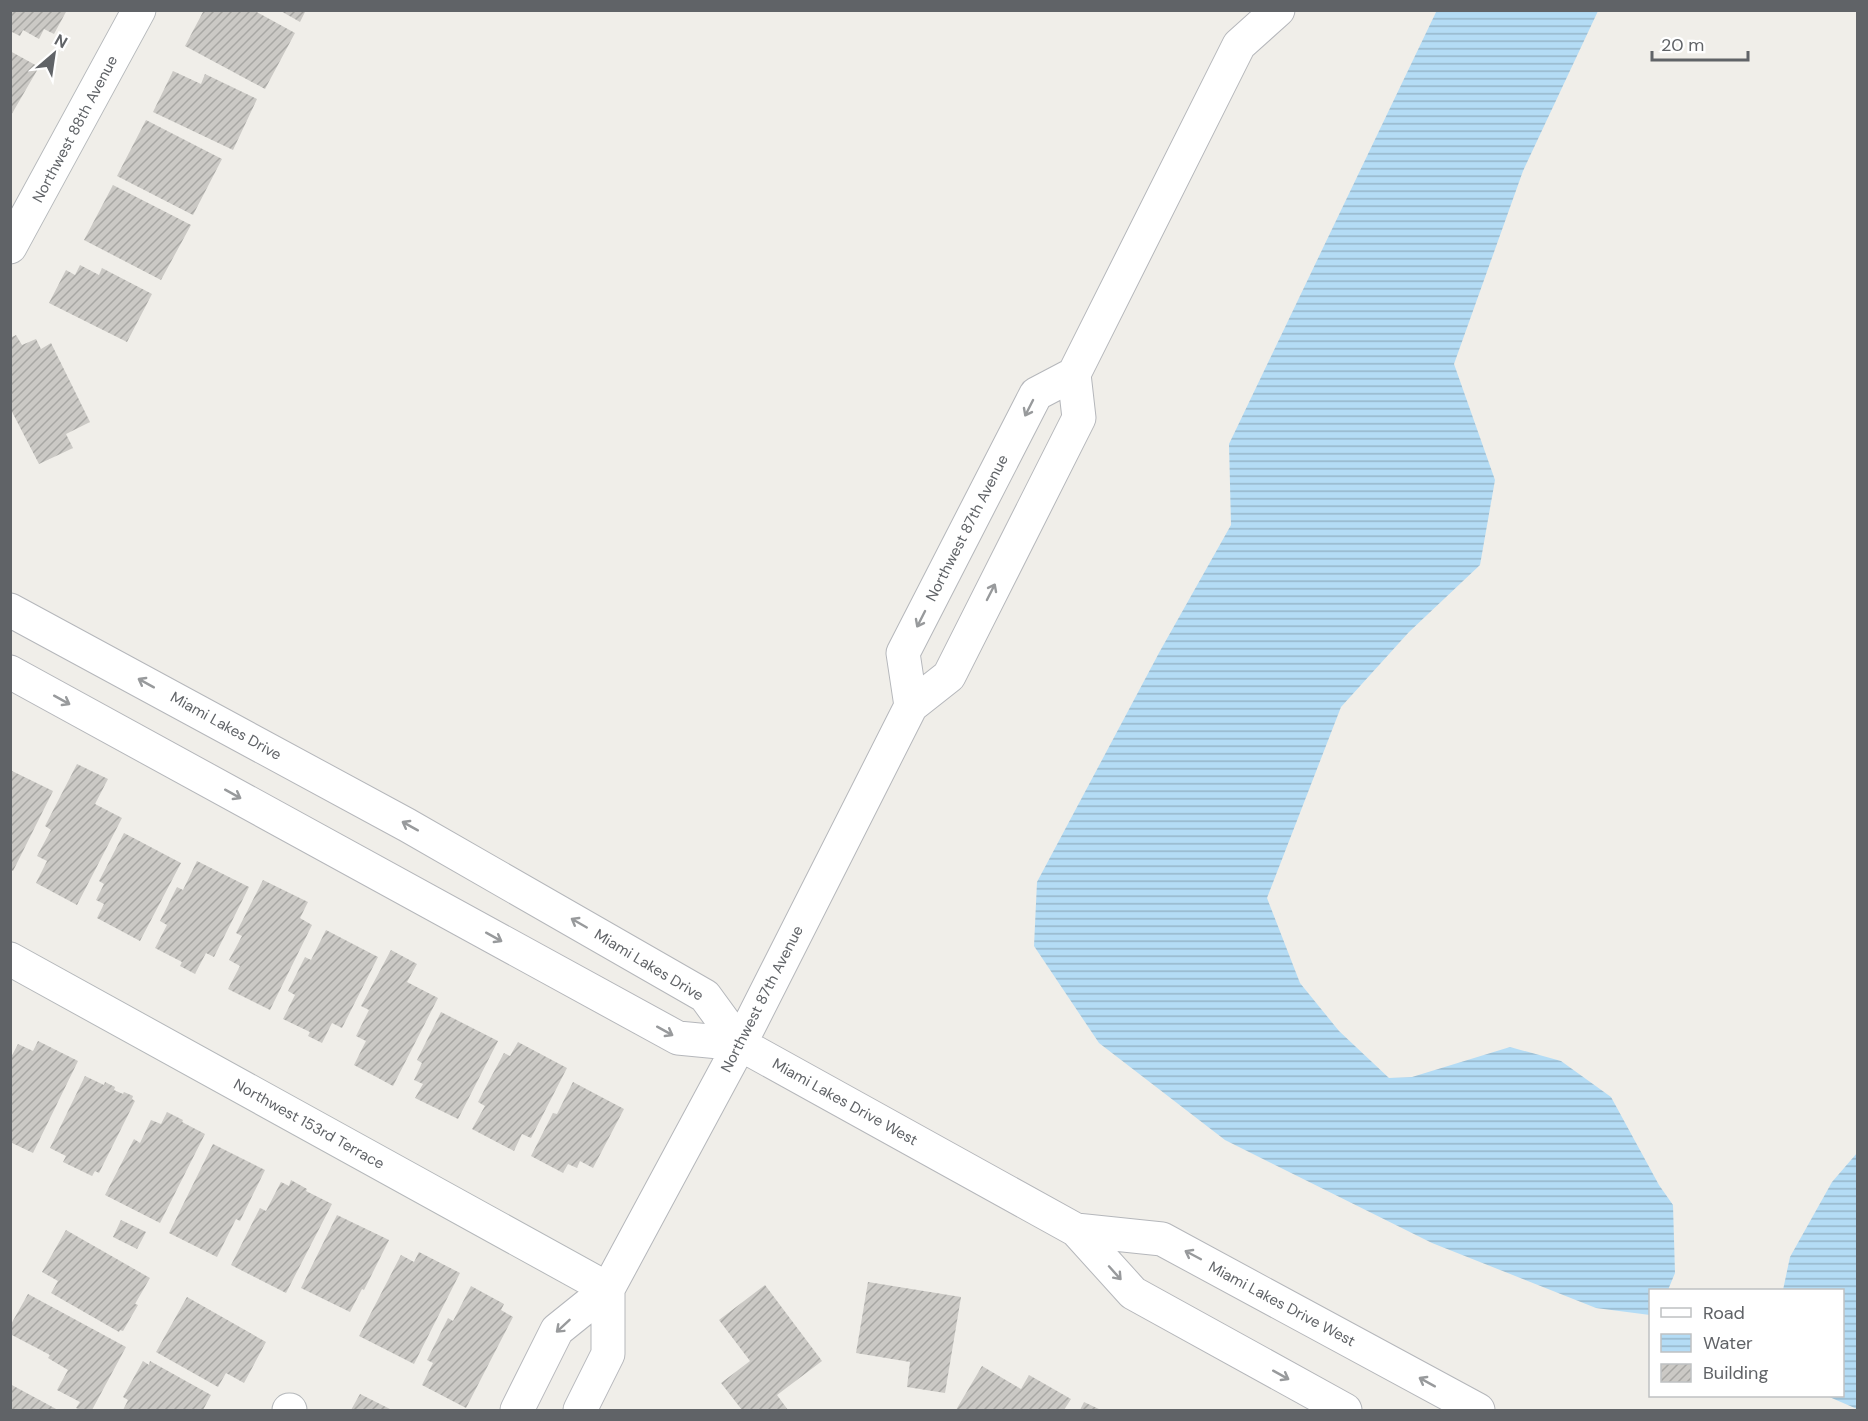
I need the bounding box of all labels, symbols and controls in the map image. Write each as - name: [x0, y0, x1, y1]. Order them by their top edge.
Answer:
- north arrow: [24, 24, 84, 84]
- scale bar: [1652, 24, 1748, 62]
- text: N: [51, 29, 71, 53]
- text: 20 m: [1661, 33, 1704, 57]
- street label: Northwest 88th Avenue: [28, 52, 122, 206]
- one-way arrow: [1022, 398, 1034, 416]
- street label: Northwest 87th Avenue: [921, 451, 1013, 605]
- one-way arrow: [986, 583, 998, 601]
- one-way arrow: [914, 609, 926, 627]
- one-way arrow: [138, 677, 155, 689]
- street label: Miami Lakes Drive: [167, 687, 285, 765]
- one-way arrow: [53, 694, 70, 706]
- one-way arrow: [223, 789, 241, 800]
- one-way arrow: [402, 820, 419, 832]
- one-way arrow: [571, 917, 588, 929]
- street label: Northwest 87th Avenue: [716, 922, 808, 1076]
- street label: Miami Lakes Drive: [591, 924, 707, 1006]
- one-way arrow: [485, 931, 502, 943]
- one-way arrow: [656, 1025, 673, 1037]
- street label: Miami Lakes Drive West: [769, 1054, 921, 1150]
- street label: Northwest 153rd Terrace: [230, 1074, 388, 1174]
- one-way arrow: [1184, 1249, 1202, 1260]
- street label: Miami Lakes Drive West: [1205, 1257, 1359, 1351]
- one-way arrow: [1108, 1265, 1122, 1280]
- legend: [1649, 1289, 1844, 1397]
- text: Road: [1703, 1301, 1745, 1325]
- one-way arrow: [556, 1319, 571, 1333]
- text: Water: [1703, 1331, 1753, 1355]
- text: Building: [1703, 1361, 1768, 1385]
- one-way arrow: [1272, 1369, 1289, 1381]
- one-way arrow: [1419, 1376, 1436, 1388]

